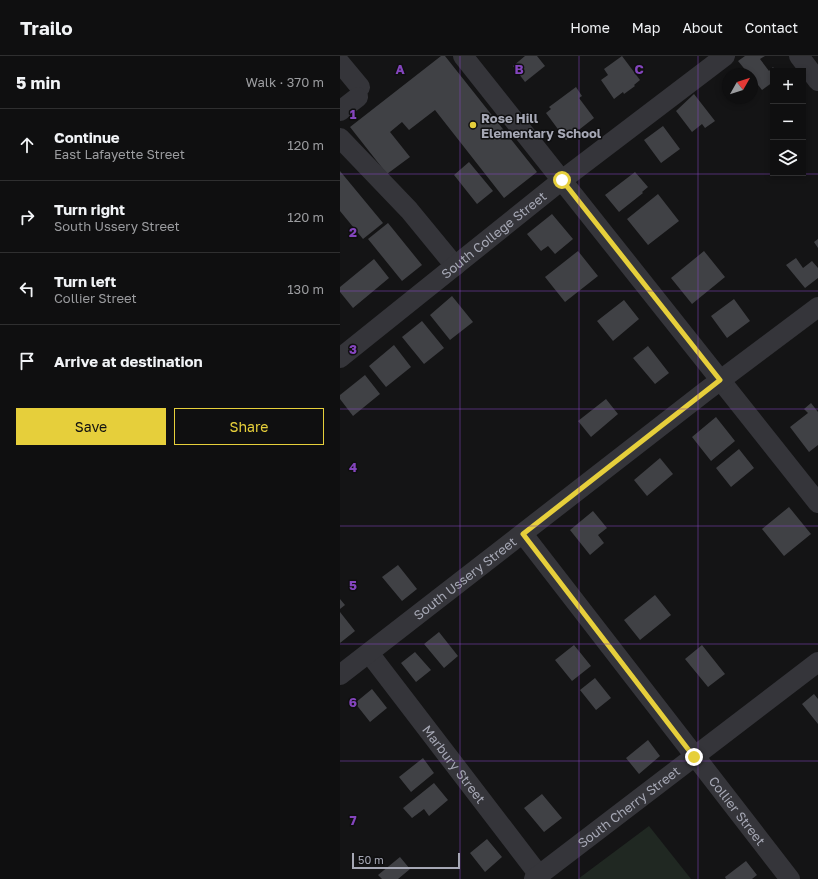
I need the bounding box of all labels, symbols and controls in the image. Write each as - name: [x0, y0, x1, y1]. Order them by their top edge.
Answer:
- text: Trailo: [20, 16, 73, 39]
- text: Home: [570, 19, 610, 36]
- text: Map: [632, 19, 660, 36]
- text: About: [682, 19, 723, 36]
- text: Contact: [745, 19, 798, 36]
- text: A: [395, 61, 405, 77]
- text: B: [514, 61, 524, 77]
- text: C: [634, 61, 644, 77]
- north arrow: [722, 68, 758, 104]
- map controls: [770, 68, 806, 176]
- button: +: [770, 68, 806, 104]
- text: 5 min: [16, 72, 60, 93]
- text: Walk · 370 m: [245, 74, 324, 90]
- button: −: [770, 104, 806, 140]
- text: 1: [350, 106, 357, 122]
- place label: Rose Hill Elementary School: [481, 110, 602, 141]
- marker: Rose Hill Elementary School: [468, 120, 478, 130]
- text: Continue: [54, 128, 120, 146]
- icon: ahead: [16, 134, 38, 156]
- text: 120 m: [287, 137, 324, 153]
- button: layers: [770, 140, 806, 176]
- text: East Lafayette Street: [54, 146, 185, 162]
- route start: [553, 171, 571, 189]
- street label: South College Street: [438, 188, 549, 282]
- text: Turn right: [54, 200, 125, 218]
- icon: right: [16, 206, 38, 228]
- text: 120 m: [287, 209, 324, 225]
- text: South Ussery Street: [54, 218, 180, 234]
- text: 2: [349, 224, 357, 240]
- text: Turn left: [54, 272, 116, 290]
- icon: left: [16, 278, 38, 300]
- text: 130 m: [287, 281, 324, 297]
- text: Collier Street: [54, 290, 137, 306]
- text: 3: [349, 341, 357, 357]
- icon: arrive: [16, 350, 38, 372]
- text: Arrive at destination: [54, 352, 203, 370]
- button: Save: [16, 408, 166, 445]
- button: Share: [174, 408, 324, 445]
- text: 4: [349, 459, 357, 475]
- street label: South Ussery Street: [410, 533, 519, 623]
- text: 5: [349, 577, 357, 593]
- text: 6: [349, 694, 357, 710]
- street label: Marbury Street: [419, 722, 489, 806]
- route end: [685, 748, 703, 766]
- street label: South Cherry Street: [574, 763, 683, 851]
- street label: Collier Street: [706, 773, 769, 848]
- text: 7: [349, 812, 357, 828]
- scale bar: [352, 851, 460, 870]
- text: 50 m: [358, 853, 384, 866]

